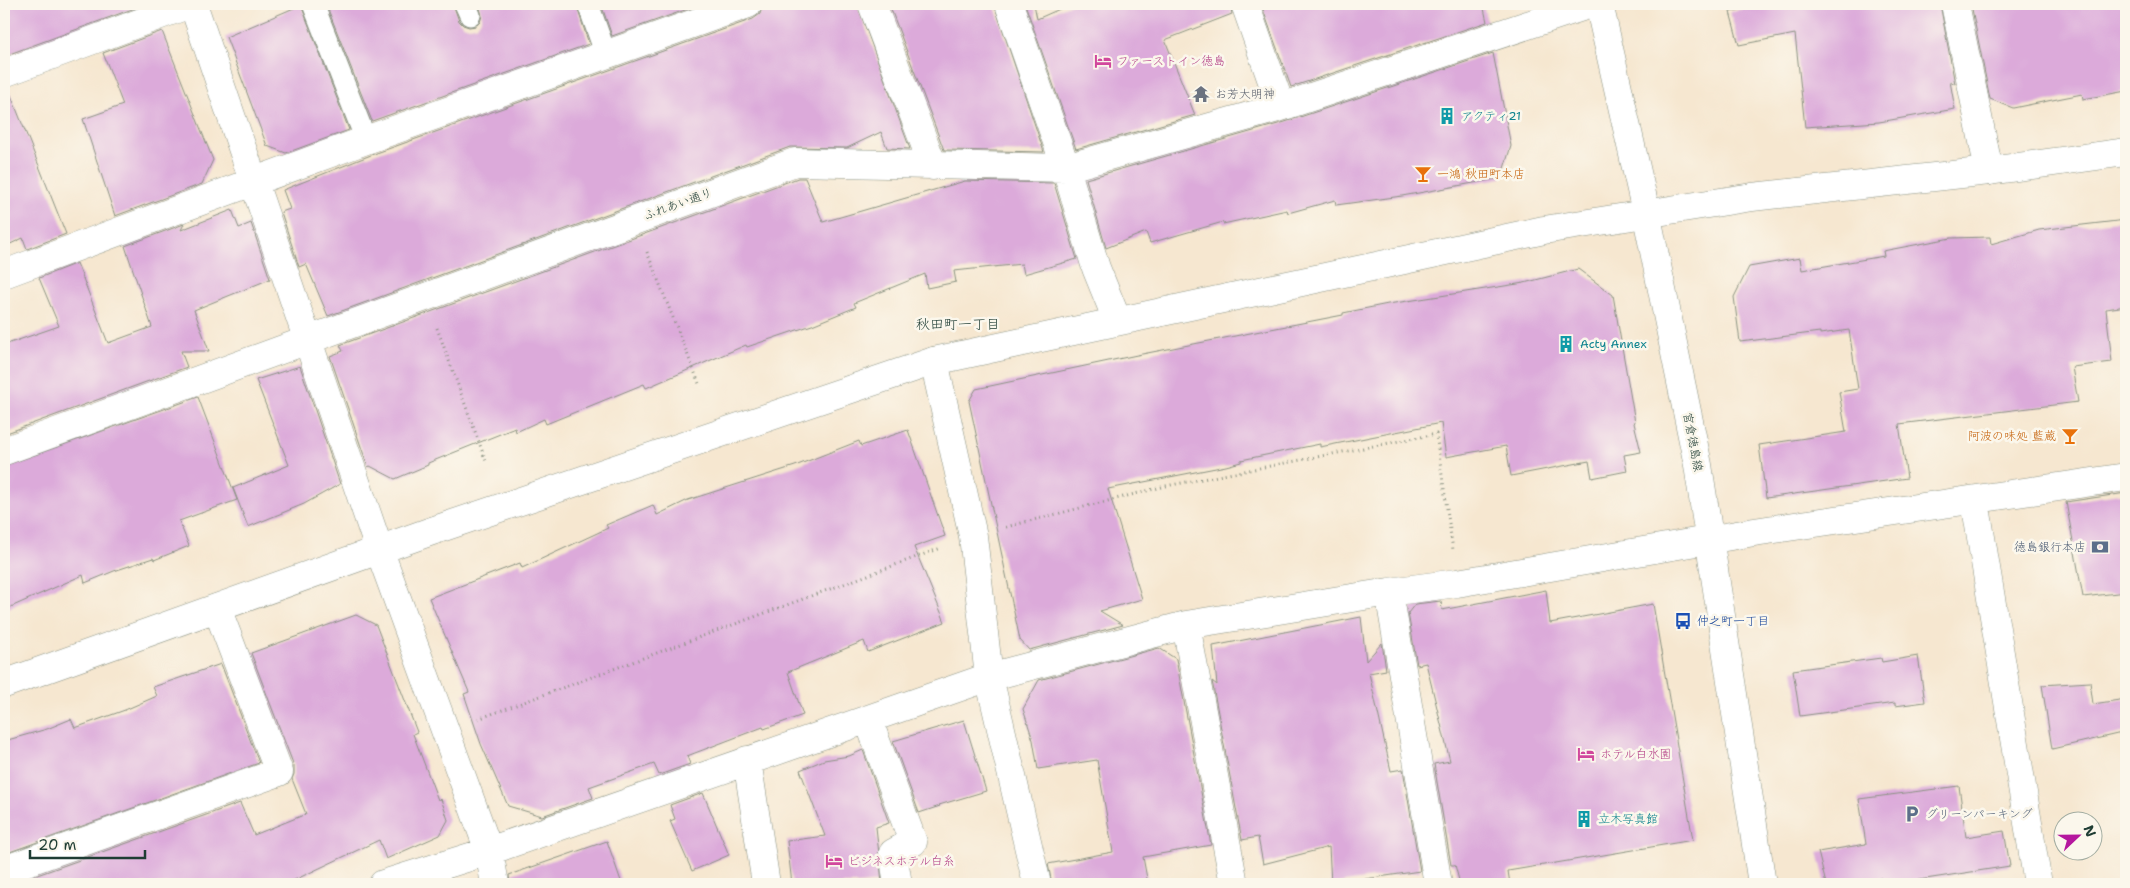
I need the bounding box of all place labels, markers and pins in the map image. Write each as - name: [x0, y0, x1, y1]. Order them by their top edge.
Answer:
- hotel icon: ファーストイン徳島: [1093, 51, 1113, 71]
- place label: ファーストイン徳島: [1117, 53, 1225, 69]
- temple icon: お芳大明神: [1191, 84, 1211, 104]
- place label: お芳大明神: [1215, 86, 1275, 102]
- building icon: アクティ21: [1437, 106, 1457, 126]
- place label: アクティ21: [1461, 108, 1521, 124]
- bar icon: 一鴻 秋田町本店: [1413, 164, 1433, 184]
- place label: 一鴻 秋田町本店: [1437, 166, 1525, 182]
- building icon: Acty Annex: [1556, 334, 1576, 354]
- place label: Acty Annex: [1580, 336, 1647, 352]
- bar icon: 阿波の味処 藍蔵: [2060, 426, 2080, 446]
- place label: 阿波の味処 藍蔵: [1968, 428, 2056, 444]
- bank icon: 徳島銀行本店: [2090, 537, 2110, 557]
- place label: 徳島銀行本店: [2014, 539, 2086, 555]
- bus stop icon: 仲之町一丁目: [1673, 611, 1693, 631]
- place label: 仲之町一丁目: [1697, 613, 1769, 629]
- hotel icon: ホテル白水園: [1576, 744, 1596, 764]
- place label: ホテル白水園: [1600, 746, 1672, 762]
- parking icon: グリーンパーキング: [1902, 804, 1922, 824]
- place label: グリーンパーキング: [1926, 806, 2033, 822]
- building icon: 立木写真館: [1574, 809, 1594, 829]
- place label: 立木写真館: [1598, 811, 1658, 827]
- hotel icon: ビジネスホテル白糸: [824, 851, 844, 871]
- place label: ビジネスホテル白糸: [848, 853, 955, 869]

